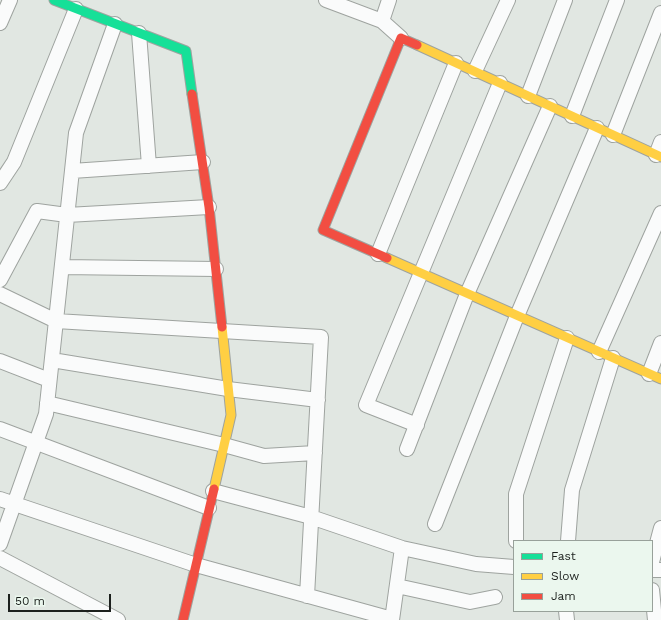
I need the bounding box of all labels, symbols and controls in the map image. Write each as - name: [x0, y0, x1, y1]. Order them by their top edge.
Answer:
- legend: [513, 540, 653, 612]
- text: Fast: [551, 549, 576, 563]
- text: Slow: [551, 569, 579, 583]
- scale bar: [10, 586, 113, 612]
- text: Jam: [551, 589, 576, 603]
- text: 50 m: [15, 594, 45, 608]

